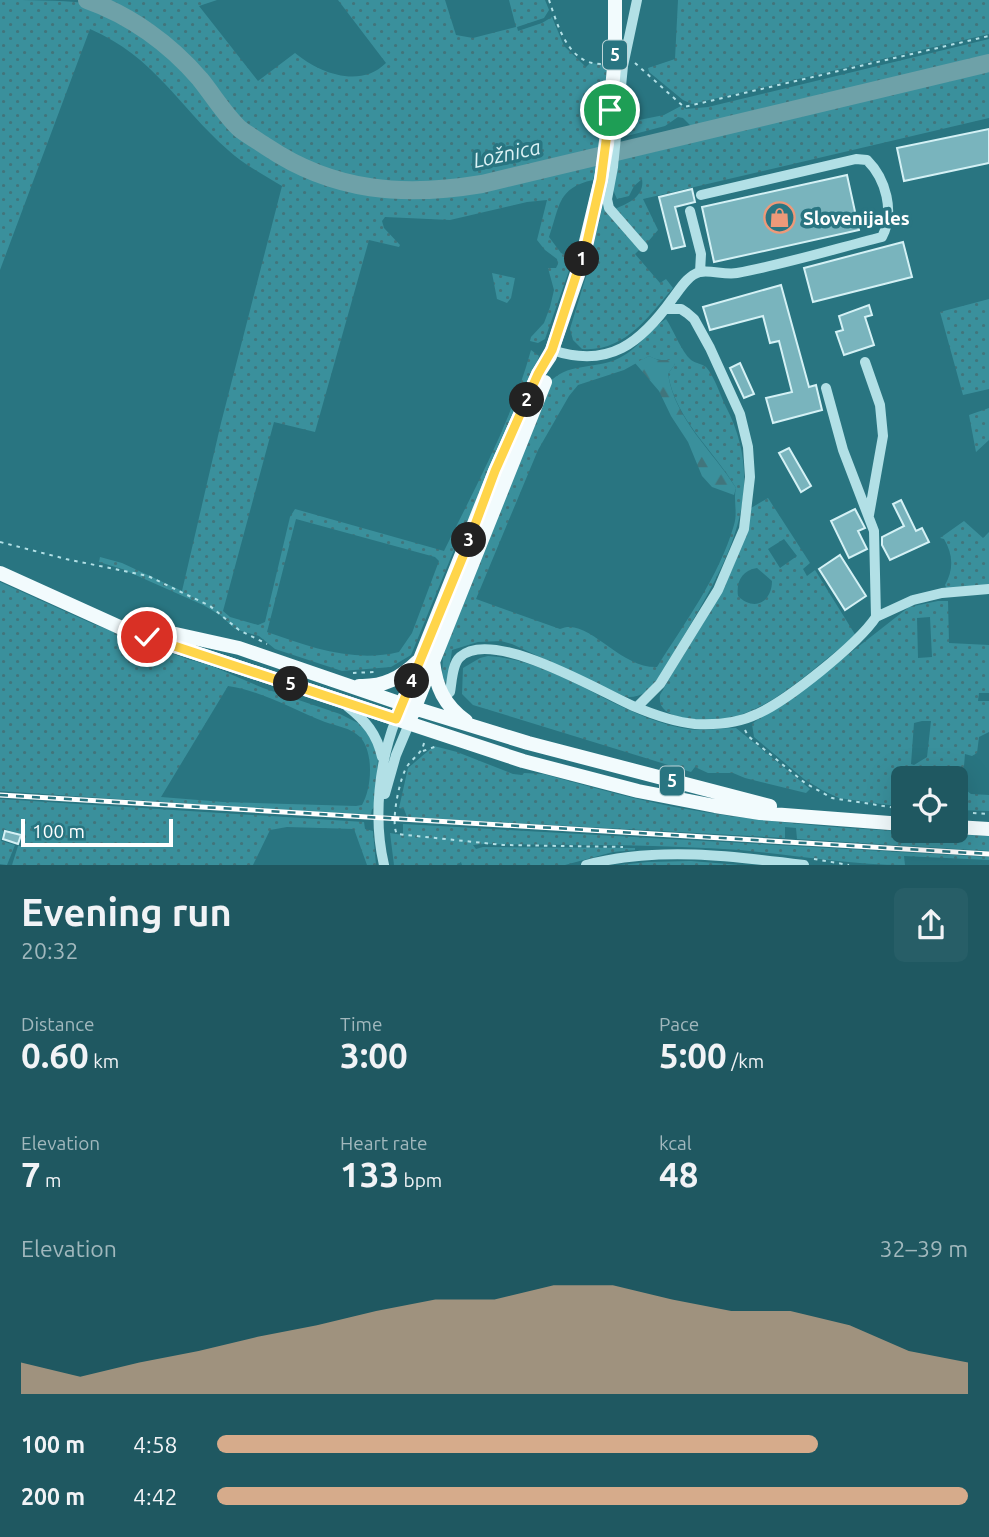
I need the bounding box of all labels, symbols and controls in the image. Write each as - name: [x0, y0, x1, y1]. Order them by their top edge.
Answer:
- road number: 5: [603, 40, 627, 70]
- pin: [580, 80, 640, 140]
- icon: arrive: [591, 91, 629, 129]
- water label: Ložnica: [471, 134, 543, 172]
- shop icon: Slovenijales: [763, 201, 797, 235]
- place label: Slovenijales: [803, 207, 910, 229]
- pin: 1: [564, 242, 600, 276]
- text: 1: [576, 247, 587, 269]
- pin: 2: [510, 382, 544, 418]
- text: 2: [521, 388, 532, 410]
- pin: 3: [452, 522, 486, 558]
- text: 3: [463, 528, 474, 550]
- pin: [117, 607, 177, 667]
- icon: check: [128, 618, 166, 656]
- pin: 4: [394, 664, 430, 698]
- pin: 5: [274, 666, 308, 702]
- text: 4: [406, 669, 417, 691]
- text: 5: [285, 672, 296, 694]
- road number: 5: [660, 766, 684, 796]
- map controls: [891, 766, 968, 843]
- button: locate: [891, 766, 968, 843]
- scale bar: [21, 816, 173, 848]
- text: 100 m: [32, 820, 85, 842]
- button: share: [894, 888, 968, 962]
- text: Evening run: [21, 891, 232, 933]
- text: 20:32: [21, 938, 79, 963]
- text: Distance: [21, 1013, 95, 1035]
- text: Time: [340, 1013, 382, 1035]
- text: Pace: [659, 1013, 699, 1035]
- text: 0.60: [21, 1035, 89, 1075]
- text: 3:00: [340, 1035, 408, 1075]
- text: 5:00: [659, 1035, 727, 1075]
- text: km: [89, 1050, 119, 1072]
- text: /km: [727, 1050, 764, 1072]
- text: Elevation: [21, 1132, 100, 1154]
- text: Heart rate: [340, 1132, 427, 1154]
- text: kcal: [659, 1132, 692, 1154]
- text: 7: [21, 1154, 41, 1194]
- text: 133: [340, 1154, 399, 1194]
- text: 48: [659, 1154, 698, 1194]
- text: m: [41, 1169, 62, 1191]
- text: bpm: [399, 1169, 442, 1191]
- text: Elevation: [21, 1236, 117, 1261]
- text: 32–39 m: [880, 1236, 968, 1261]
- text: 100 m: [21, 1432, 85, 1457]
- text: 4:58: [133, 1432, 178, 1457]
- text: 200 m: [21, 1484, 85, 1509]
- text: 4:42: [133, 1484, 178, 1509]

